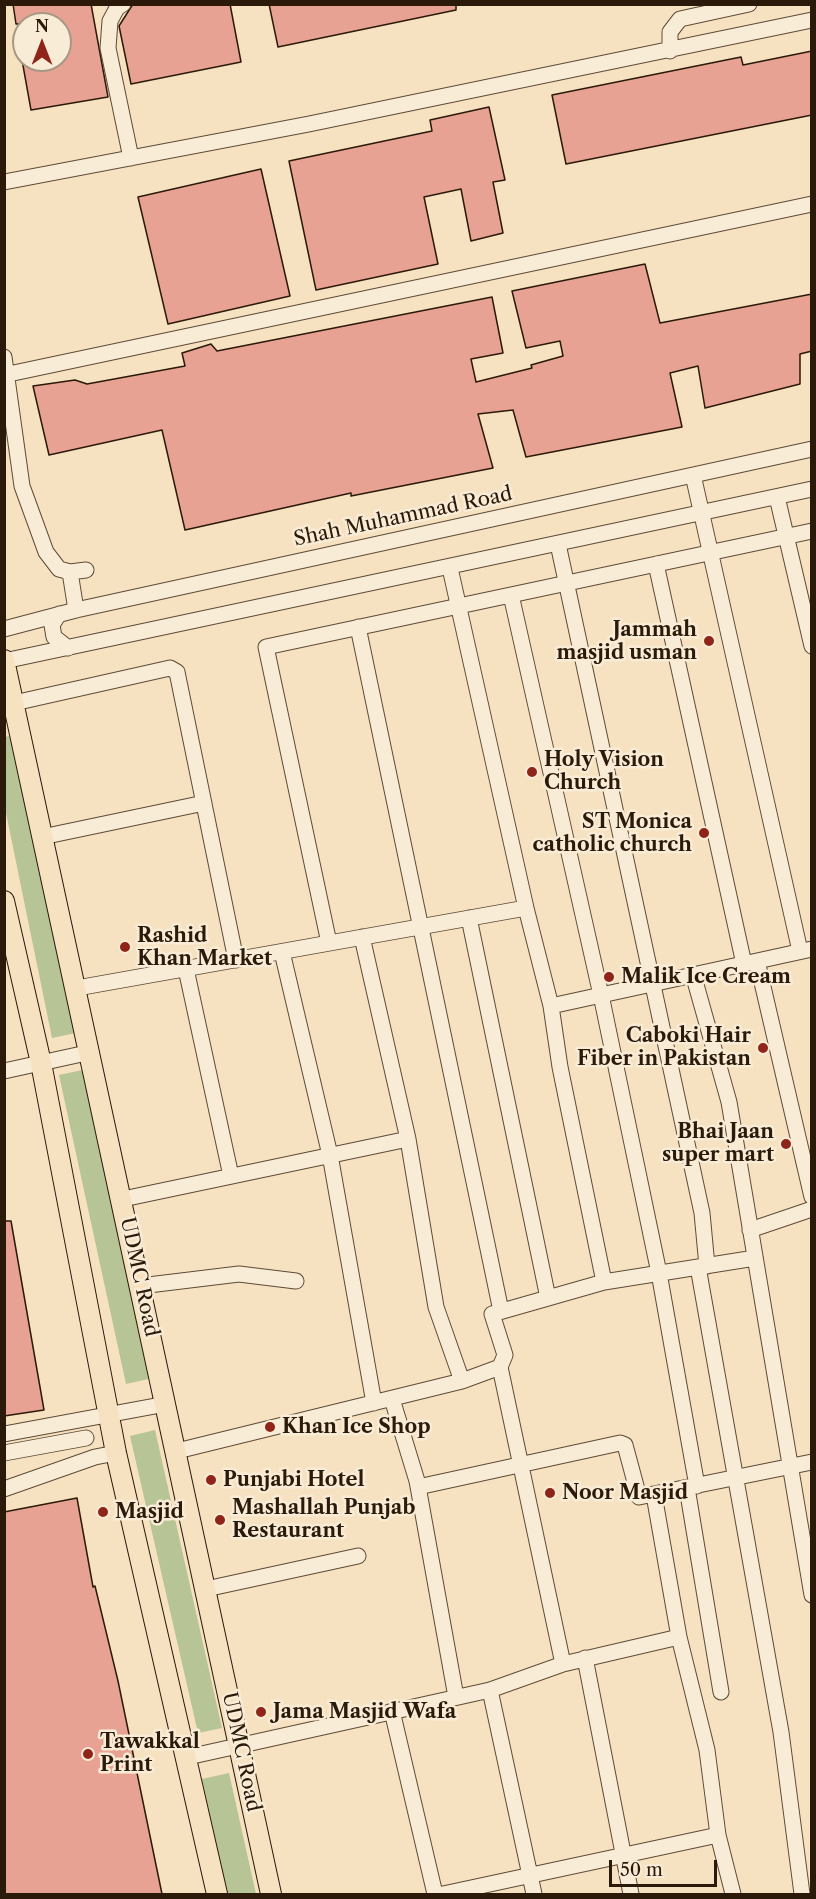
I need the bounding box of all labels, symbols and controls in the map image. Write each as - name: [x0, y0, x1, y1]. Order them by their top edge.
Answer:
- north arrow: [12, 12, 72, 72]
- text: N: [35, 16, 49, 36]
- street label: Shah Muhammad Road: [291, 482, 515, 552]
- place label: Jammah masjid usman: [556, 618, 697, 665]
- marker: Jammah masjid usman: [702, 634, 716, 648]
- place label: Holy Vision Church: [544, 748, 664, 795]
- marker: Holy Vision Church: [525, 765, 539, 779]
- place label: ST Monica catholic church: [533, 810, 692, 857]
- marker: ST Monica catholic church: [697, 826, 711, 840]
- place label: Rashid Khan Market: [137, 924, 272, 971]
- marker: Rashid Khan Market: [118, 940, 132, 954]
- place label: Malik Ice Cream: [621, 965, 791, 989]
- marker: Malik Ice Cream: [602, 970, 616, 984]
- place label: Caboki Hair Fiber in Pakistan: [577, 1024, 751, 1071]
- marker: Caboki Hair Fiber in Pakistan: [756, 1041, 770, 1055]
- place label: Bhai Jaan super mart: [662, 1120, 774, 1167]
- marker: Bhai Jaan super mart: [779, 1137, 793, 1151]
- street label: UDMC Road: [115, 1215, 163, 1339]
- place label: Khan Ice Shop: [282, 1415, 431, 1439]
- marker: Khan Ice Shop: [263, 1420, 277, 1434]
- place label: Punjabi Hotel: [223, 1468, 365, 1492]
- marker: Punjabi Hotel: [204, 1473, 218, 1487]
- place label: Noor Masjid: [562, 1481, 688, 1505]
- marker: Noor Masjid: [543, 1486, 557, 1500]
- place label: Mashallah Punjab Restaurant: [232, 1496, 415, 1543]
- place label: Masjid: [115, 1500, 184, 1524]
- marker: Masjid: [96, 1505, 110, 1519]
- marker: Mashallah Punjab Restaurant: [213, 1513, 227, 1527]
- street label: UDMC Road: [217, 1690, 265, 1814]
- place label: Jama Masjid Wafa: [273, 1700, 456, 1724]
- marker: Jama Masjid Wafa: [254, 1705, 268, 1719]
- place label: Tawakkal Print: [100, 1730, 200, 1777]
- marker: Tawakkal Print: [81, 1747, 95, 1761]
- scale bar: [612, 1848, 720, 1886]
- text: 50 m: [620, 1859, 663, 1881]

